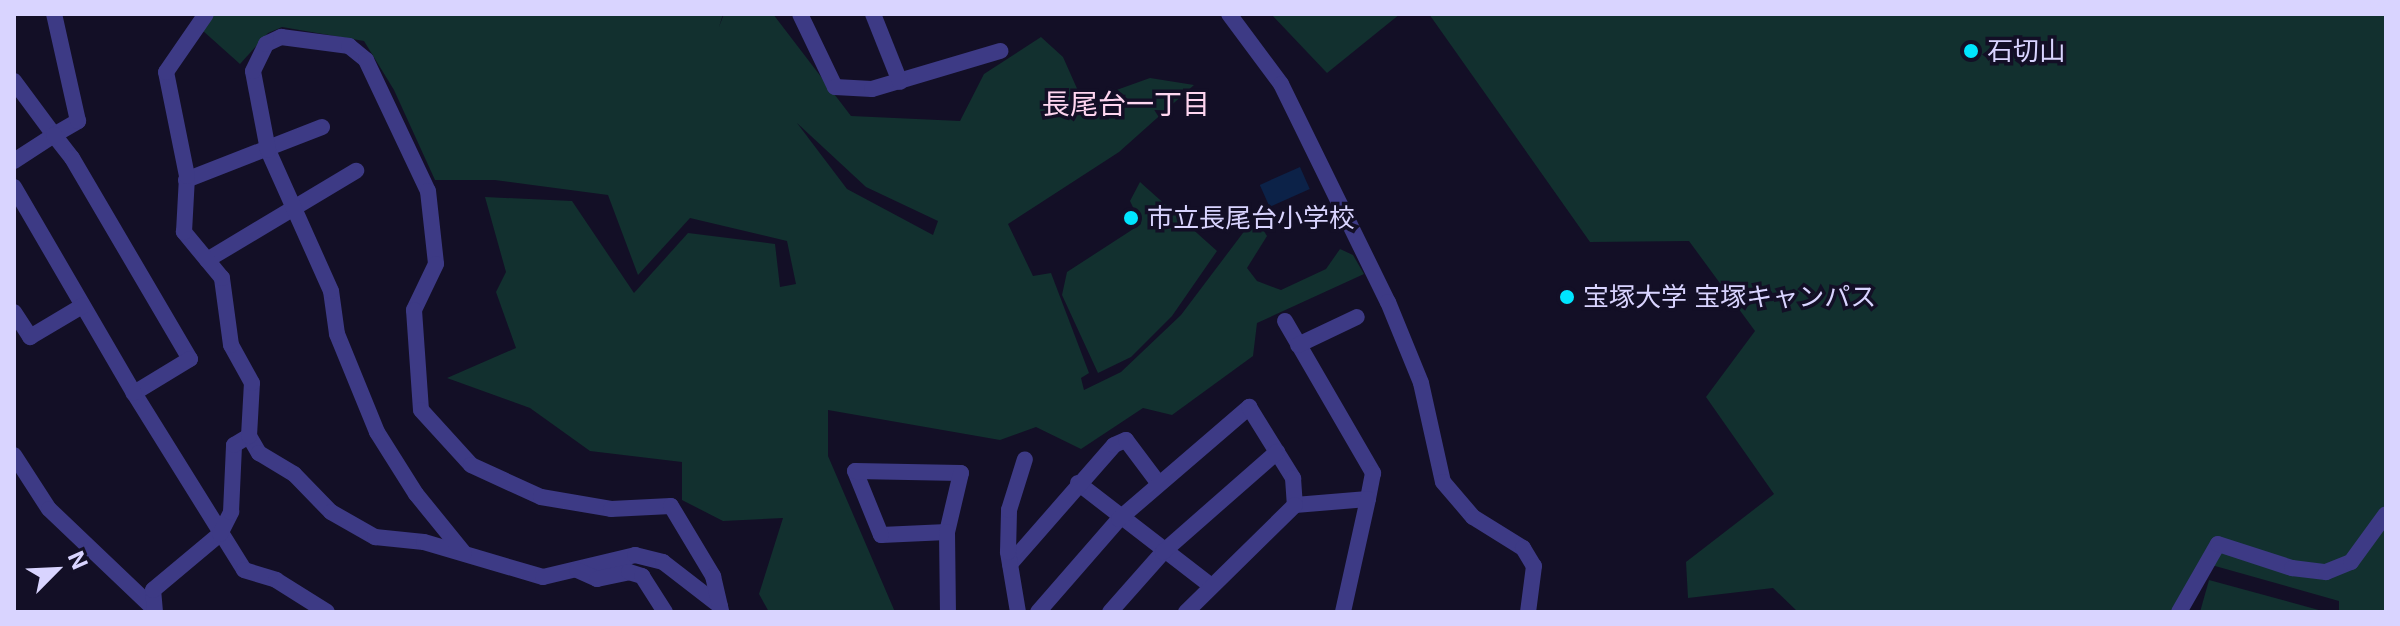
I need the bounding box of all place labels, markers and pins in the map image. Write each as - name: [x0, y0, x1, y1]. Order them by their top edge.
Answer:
- place label: 石切山: [1987, 35, 2065, 67]
- marker: 石切山: [1962, 42, 1980, 60]
- place label: 市立長尾台小学校: [1147, 202, 1355, 234]
- marker: 市立長尾台小学校: [1122, 209, 1140, 227]
- place label: 宝塚大学 宝塚キャンパス: [1583, 281, 1876, 313]
- marker: 宝塚大学 宝塚キャンパス: [1558, 288, 1576, 306]

